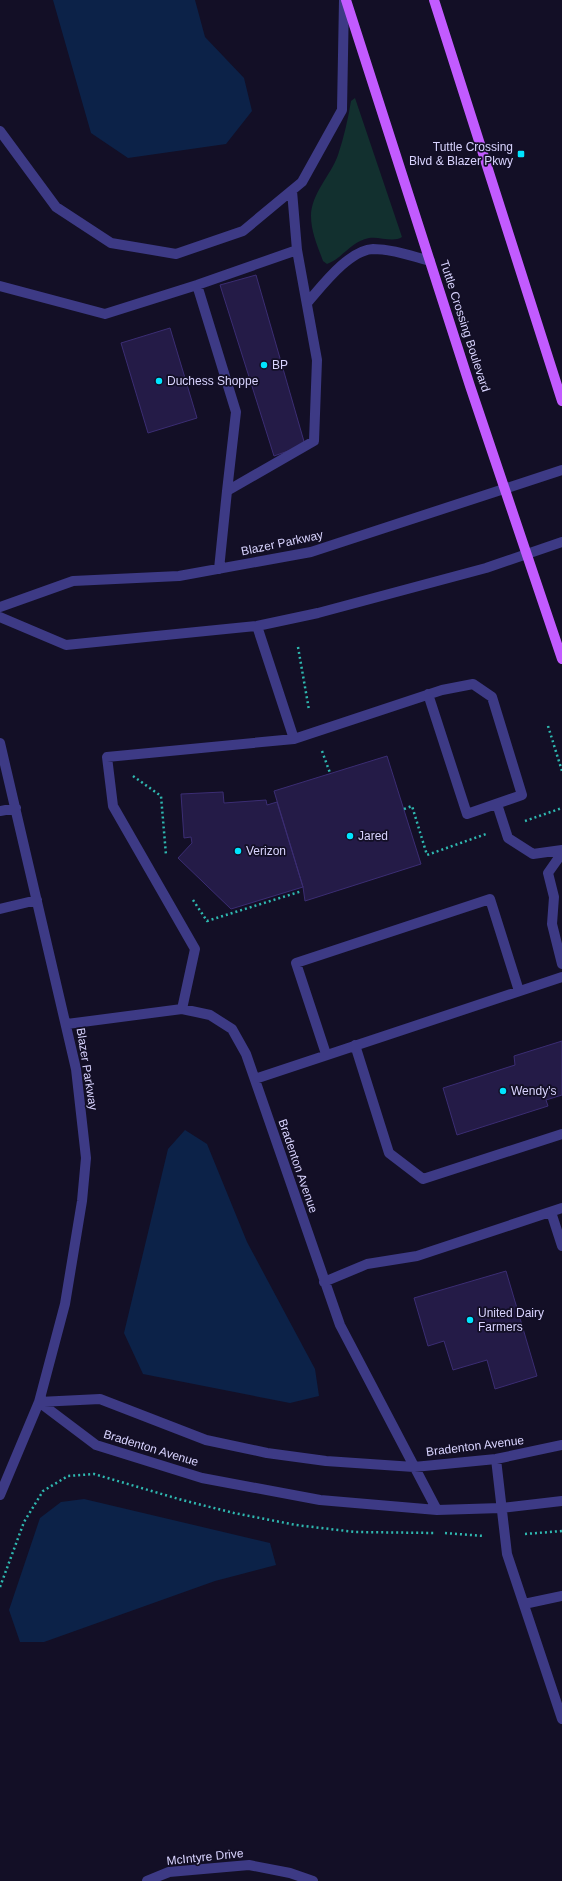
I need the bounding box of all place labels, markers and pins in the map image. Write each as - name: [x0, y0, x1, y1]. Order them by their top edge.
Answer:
- place label: Tuttle Crossing Blvd & Blazer Pkwy: [409, 140, 513, 168]
- marker: Tuttle Crossing Blvd & Blazer Pkwy: [516, 149, 526, 159]
- place label: BP: [272, 358, 288, 372]
- marker: BP: [259, 360, 269, 370]
- place label: Duchess Shoppe: [167, 374, 259, 388]
- marker: Duchess Shoppe: [154, 376, 164, 386]
- place label: Jared: [358, 829, 388, 843]
- marker: Jared: [345, 831, 355, 841]
- place label: Verizon: [246, 844, 286, 858]
- marker: Verizon: [233, 846, 243, 856]
- place label: Wendy's: [511, 1084, 556, 1098]
- marker: Wendy's: [498, 1086, 508, 1096]
- place label: United Dairy Farmers: [478, 1306, 544, 1334]
- marker: United Dairy Farmers: [465, 1315, 475, 1325]

